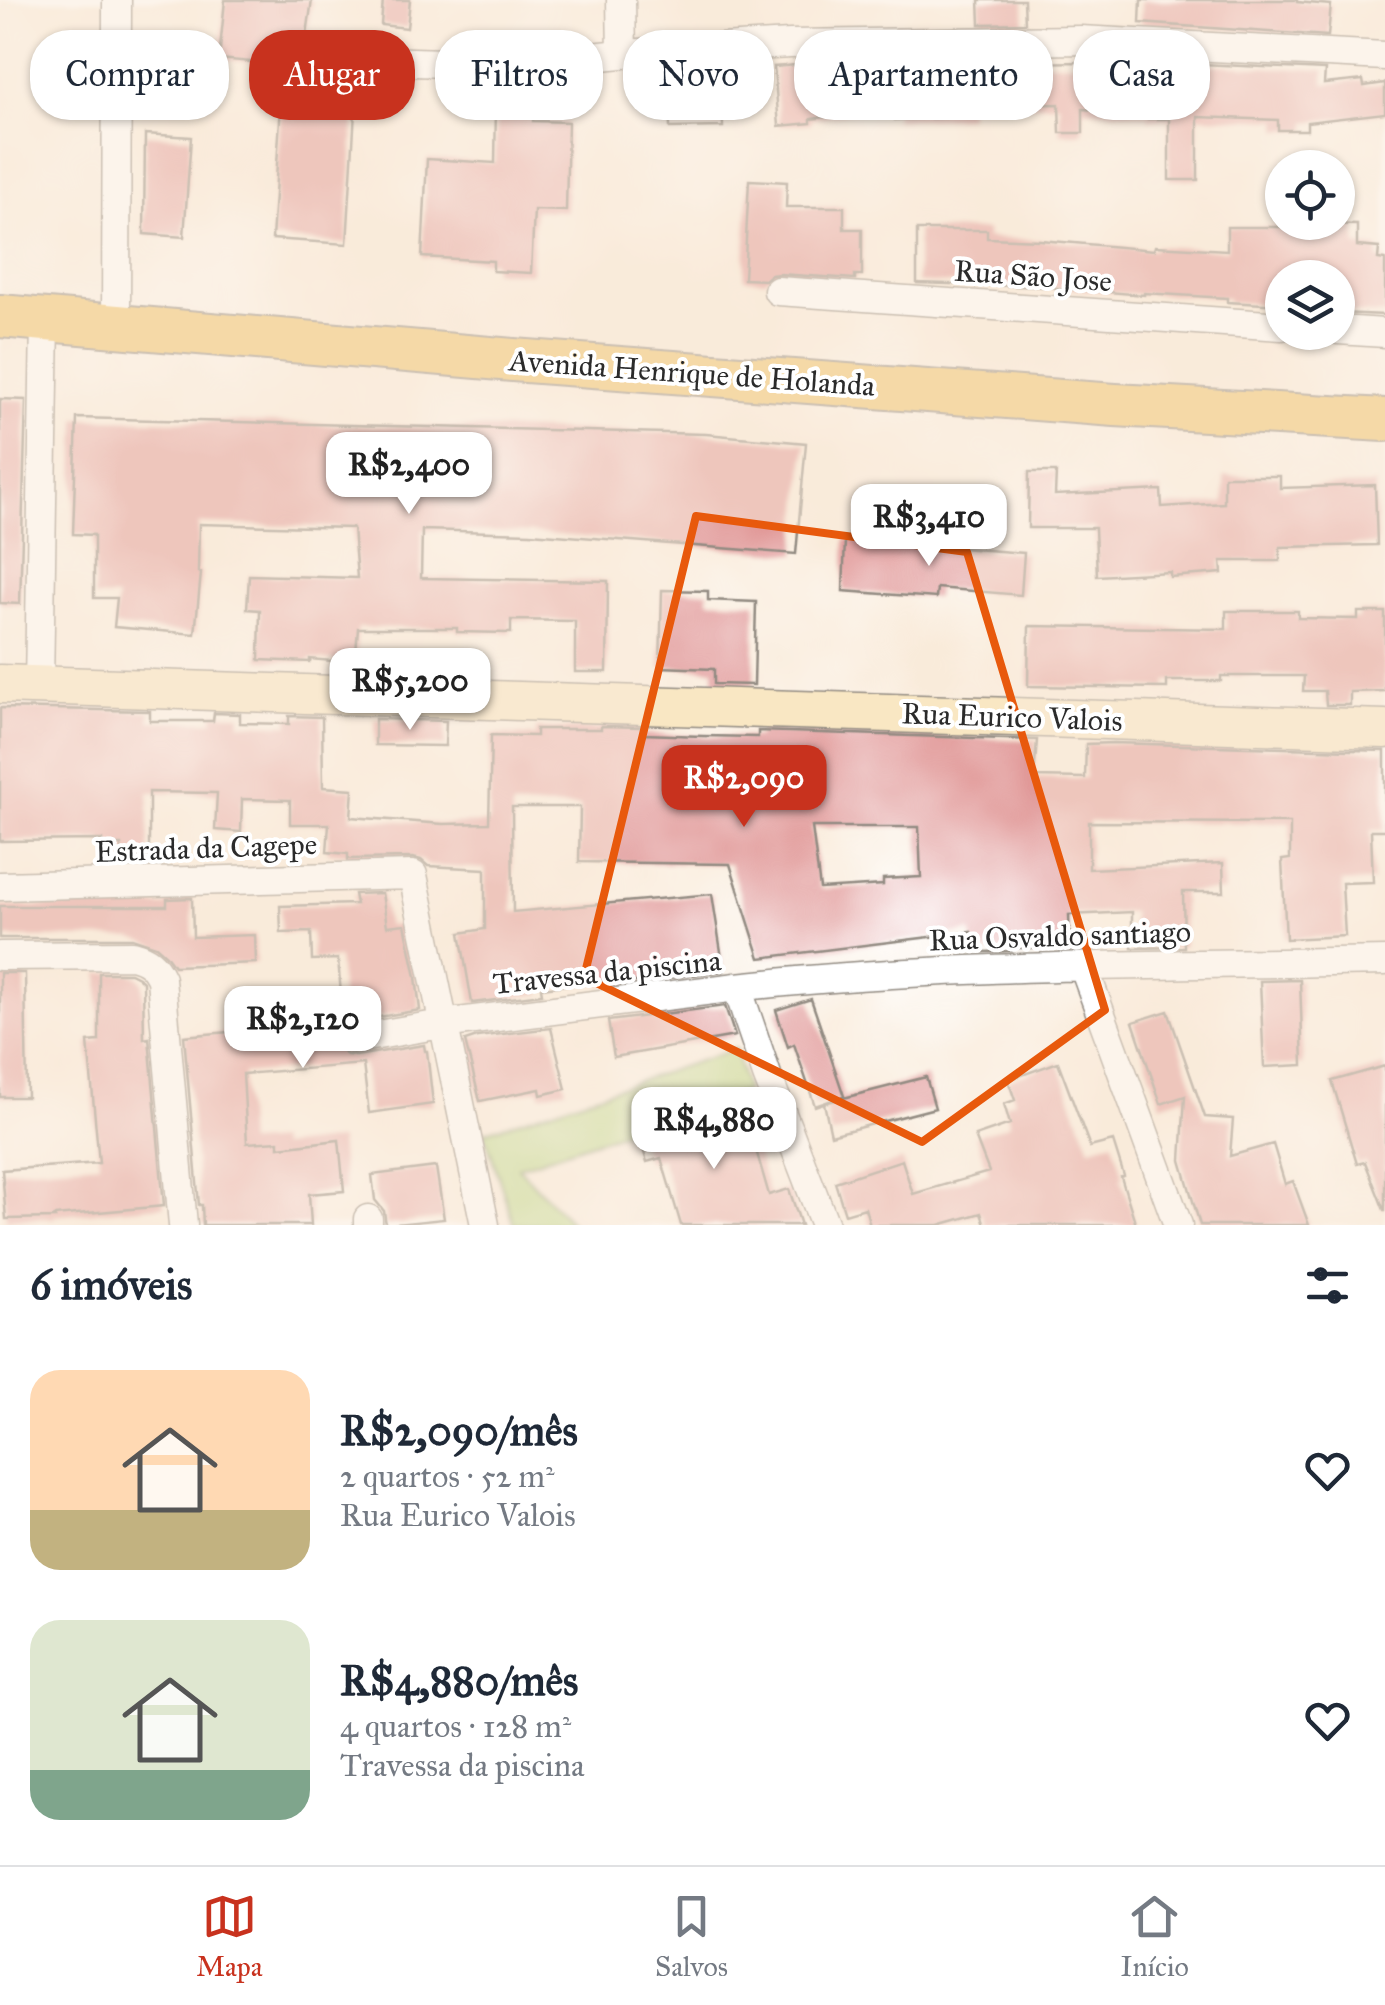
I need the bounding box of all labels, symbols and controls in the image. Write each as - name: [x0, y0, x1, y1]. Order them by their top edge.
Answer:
- chip: Comprar: [30, 30, 229, 120]
- chip: Alugar: [249, 30, 415, 120]
- chip: Filtros: [435, 30, 603, 120]
- chip: Novo: [623, 30, 774, 120]
- chip: Apartamento: [794, 30, 1053, 120]
- chip: Casa: [1073, 30, 1210, 120]
- map controls: [1265, 150, 1355, 350]
- button: locate: [1265, 150, 1355, 240]
- street label: Rua São Jose: [953, 253, 1113, 299]
- button: layers: [1265, 260, 1355, 350]
- street label: Avenida Henrique de Holanda: [506, 342, 876, 404]
- pin: R$2,400: [317, 432, 501, 517]
- text: R$2,400: [348, 445, 470, 484]
- pin: R$3,410: [837, 484, 1021, 569]
- text: R$3,410: [873, 497, 985, 536]
- pin: R$5,200: [318, 648, 502, 733]
- text: R$5,200: [351, 661, 469, 700]
- street label: Rua Eurico Valois: [901, 695, 1123, 739]
- pin: R$2,090: [652, 745, 836, 830]
- text: R$2,090: [684, 758, 804, 797]
- street label: Estrada da Cagepe: [94, 826, 318, 870]
- street label: Rua Osvaldo santiago: [928, 913, 1192, 959]
- street label: Travessa da piscina: [491, 942, 723, 1002]
- pin: R$2,120: [211, 986, 395, 1071]
- text: R$2,120: [246, 999, 360, 1038]
- pin: R$4,880: [622, 1087, 806, 1172]
- text: R$4,880: [653, 1100, 775, 1139]
- icon: filters: [1300, 1258, 1355, 1313]
- text: 6 imóveis: [30, 1259, 192, 1311]
- text: R$2,090/mês: [340, 1405, 578, 1457]
- icon: home: [110, 1410, 230, 1530]
- icon: heart: [1300, 1443, 1355, 1498]
- text: 2 quartos · 52 m²: [340, 1457, 554, 1496]
- text: Rua Eurico Valois: [340, 1496, 576, 1535]
- text: R$4,880/mês: [340, 1655, 578, 1707]
- icon: home: [110, 1660, 230, 1780]
- icon: heart: [1300, 1693, 1355, 1748]
- text: 4 quartos · 128 m²: [340, 1707, 571, 1746]
- text: Travessa da piscina: [340, 1746, 585, 1785]
- tab: Mapa: [196, 1889, 263, 1984]
- tab: Salvos: [655, 1889, 728, 1984]
- tab: Início: [1120, 1889, 1189, 1984]

